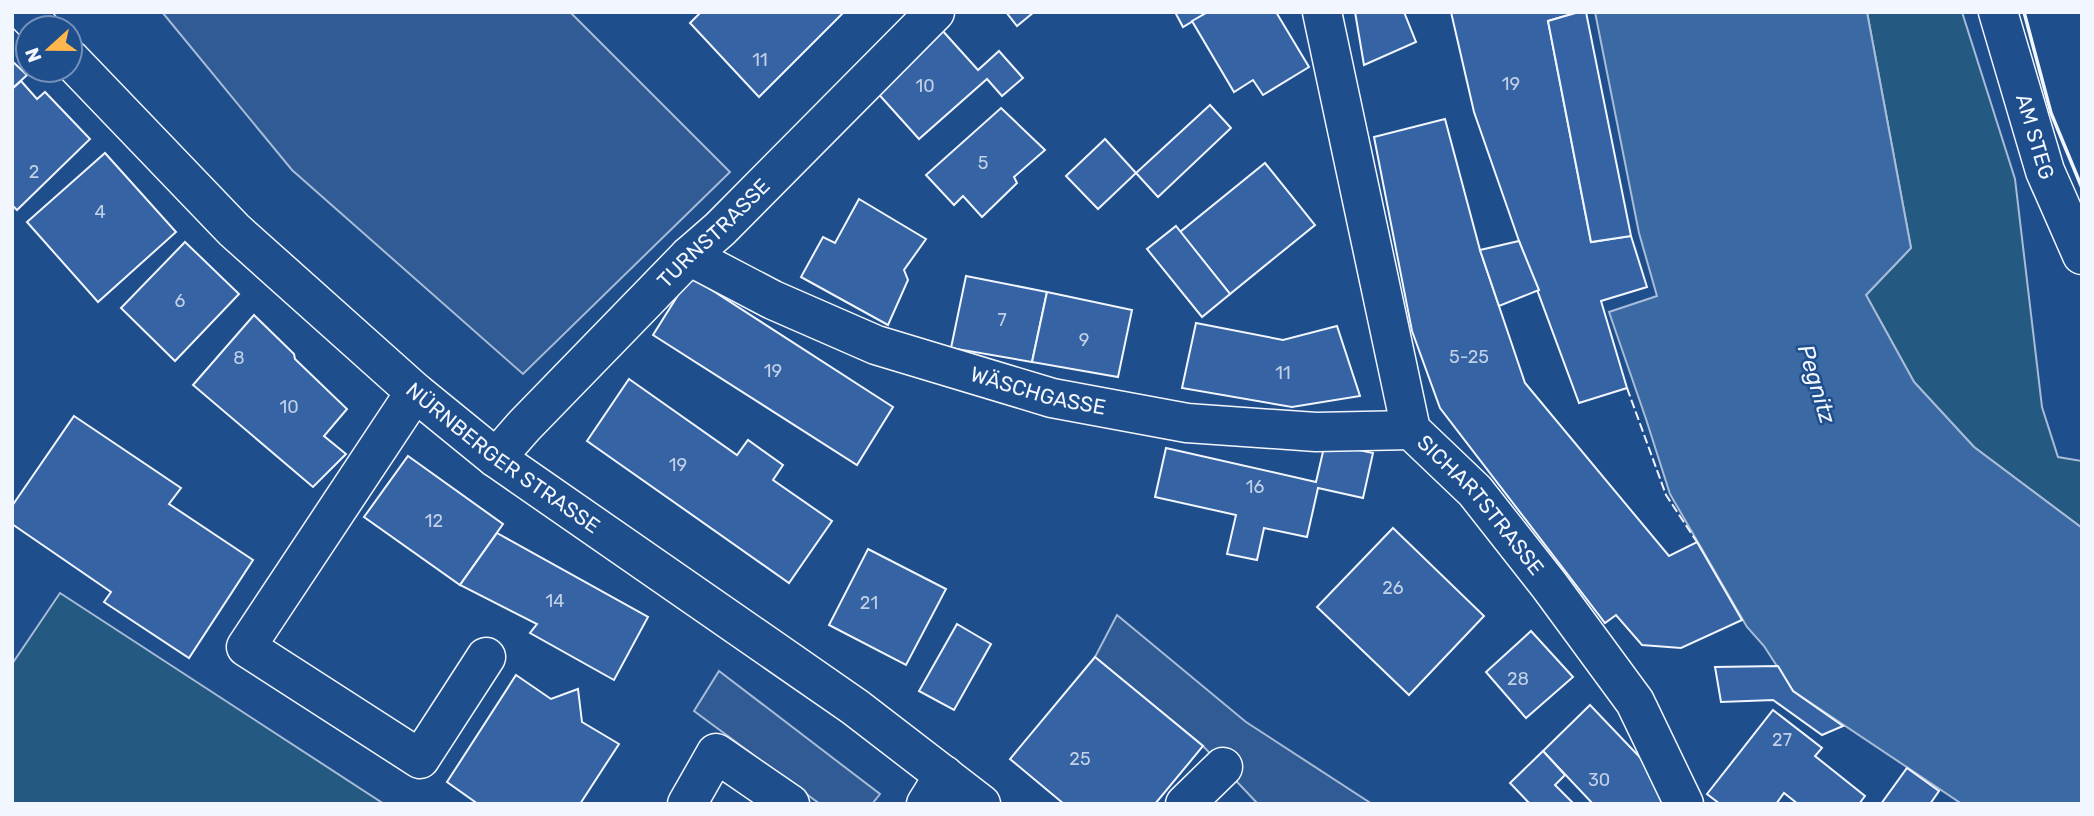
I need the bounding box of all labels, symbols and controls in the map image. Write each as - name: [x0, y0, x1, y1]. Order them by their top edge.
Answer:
- north arrow: [14, 14, 84, 84]
- text: N: [20, 44, 47, 65]
- house number: 11: [752, 49, 768, 71]
- house number: 19: [1502, 73, 1520, 95]
- house number: 10: [915, 75, 935, 97]
- street label: AM STEG: [2011, 91, 2060, 183]
- house number: 5: [978, 152, 988, 174]
- house number: 2: [29, 161, 39, 183]
- street label: TURNSTRASSE: [652, 173, 775, 293]
- house number: 4: [94, 201, 106, 223]
- house number: 6: [175, 290, 186, 312]
- house number: 7: [997, 309, 1007, 331]
- house number: 9: [1079, 329, 1089, 351]
- water label: Pegnitz: [1792, 341, 1842, 427]
- house number: 5-25: [1449, 346, 1489, 368]
- house number: 8: [233, 347, 245, 369]
- house number: 19: [764, 360, 782, 382]
- street label: WÄSCHGASSE: [968, 361, 1108, 420]
- house number: 11: [1275, 362, 1291, 384]
- street label: NÜRNBERGER STRASSE: [401, 377, 605, 538]
- house number: 10: [279, 396, 299, 418]
- street label: SICHARTSTRASSE: [1412, 430, 1549, 580]
- house number: 19: [669, 454, 687, 476]
- house number: 16: [1246, 476, 1264, 498]
- house number: 12: [425, 510, 443, 532]
- house number: 26: [1382, 577, 1404, 599]
- house number: 14: [546, 590, 564, 612]
- house number: 21: [860, 592, 878, 614]
- house number: 28: [1507, 668, 1529, 690]
- house number: 27: [1772, 729, 1792, 751]
- house number: 25: [1069, 748, 1091, 770]
- house number: 30: [1588, 769, 1610, 791]

